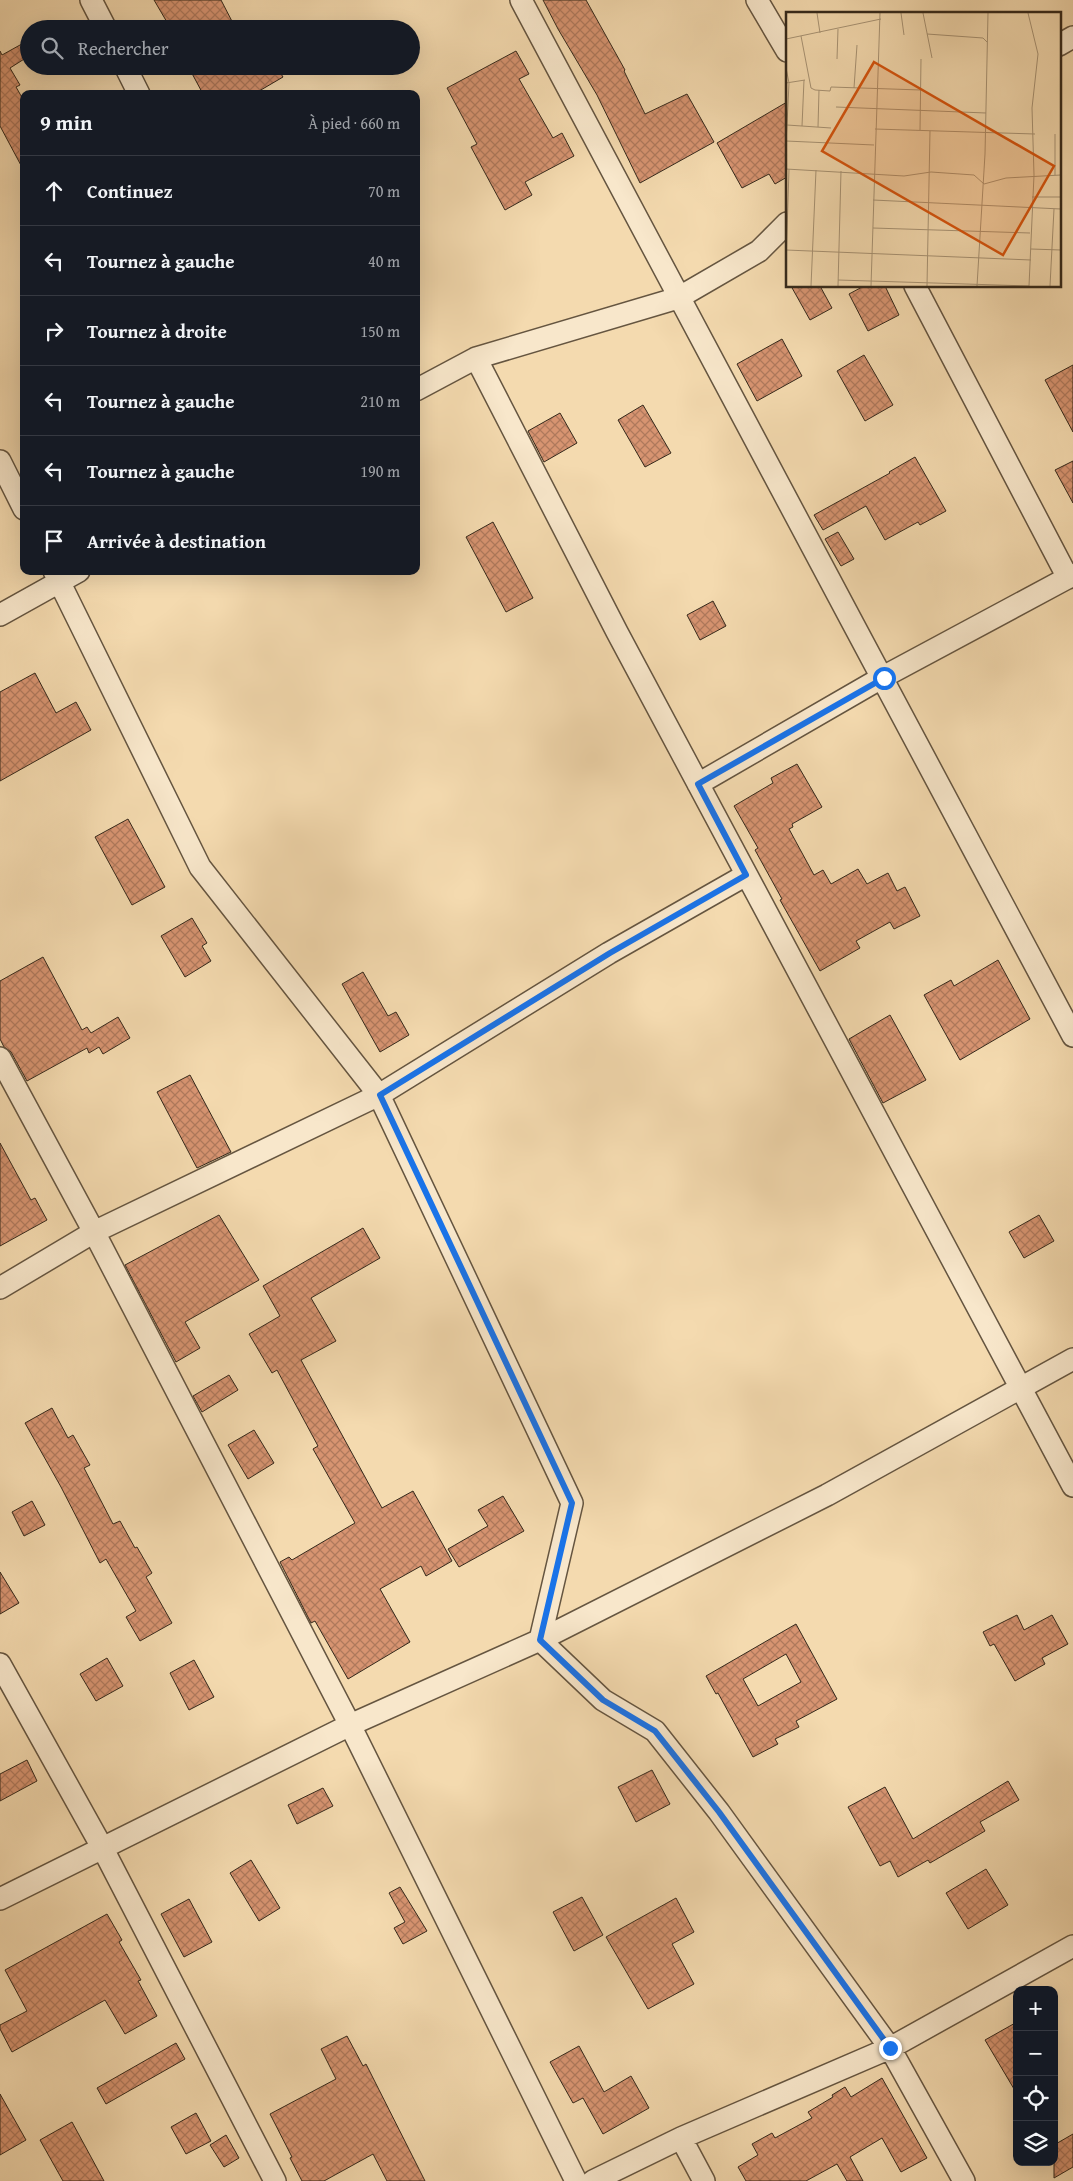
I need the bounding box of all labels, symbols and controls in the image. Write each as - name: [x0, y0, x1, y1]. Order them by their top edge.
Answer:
- inset map: [786, 12, 1060, 288]
- search box: [20, 20, 420, 75]
- icon: search: [38, 34, 66, 62]
- text: Rechercher: [78, 34, 169, 62]
- text: 9 min: [40, 107, 92, 138]
- text: À pied · 660 m: [308, 111, 400, 135]
- icon: ahead: [40, 177, 68, 205]
- text: Continuez: [87, 177, 173, 205]
- text: 70 m: [368, 179, 400, 203]
- icon: left: [40, 247, 68, 275]
- text: Tournez à gauche: [87, 247, 235, 275]
- text: 40 m: [368, 249, 400, 273]
- icon: right: [40, 317, 68, 345]
- text: Tournez à droite: [87, 317, 227, 345]
- text: 150 m: [360, 319, 400, 343]
- icon: left: [40, 387, 68, 415]
- text: Tournez à gauche: [87, 387, 235, 415]
- text: 210 m: [360, 389, 400, 413]
- icon: left: [40, 457, 68, 485]
- text: Tournez à gauche: [87, 457, 235, 485]
- text: 190 m: [360, 459, 400, 483]
- icon: arrive: [40, 527, 68, 555]
- text: Arrivée à destination: [87, 527, 266, 555]
- route start: [873, 667, 896, 690]
- map controls: [1013, 1986, 1058, 2166]
- button: +: [1013, 1986, 1058, 2031]
- button: −: [1013, 2031, 1058, 2076]
- route end: [879, 2037, 902, 2060]
- button: locate: [1013, 2076, 1058, 2121]
- button: layers: [1013, 2121, 1058, 2166]

